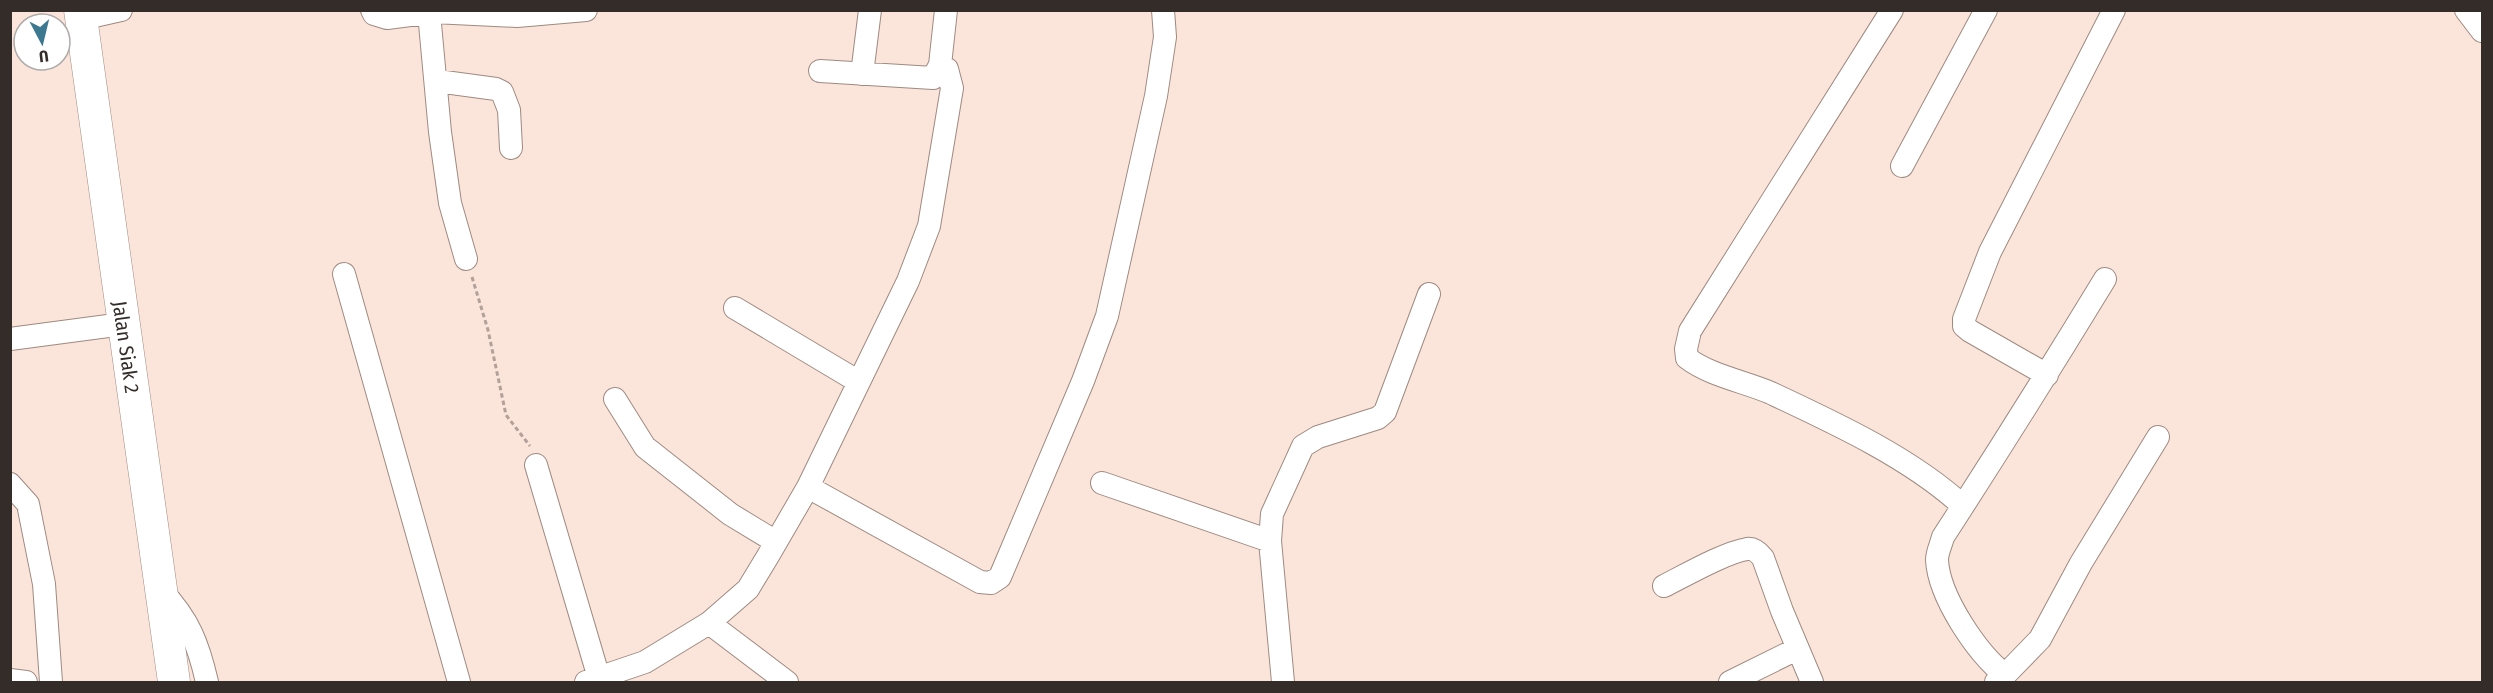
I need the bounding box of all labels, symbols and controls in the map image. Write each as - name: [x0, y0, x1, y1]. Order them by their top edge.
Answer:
- north arrow: [12, 12, 72, 72]
- text: U: [38, 46, 50, 66]
- street label: Jalan Siak 2: [108, 299, 144, 395]

